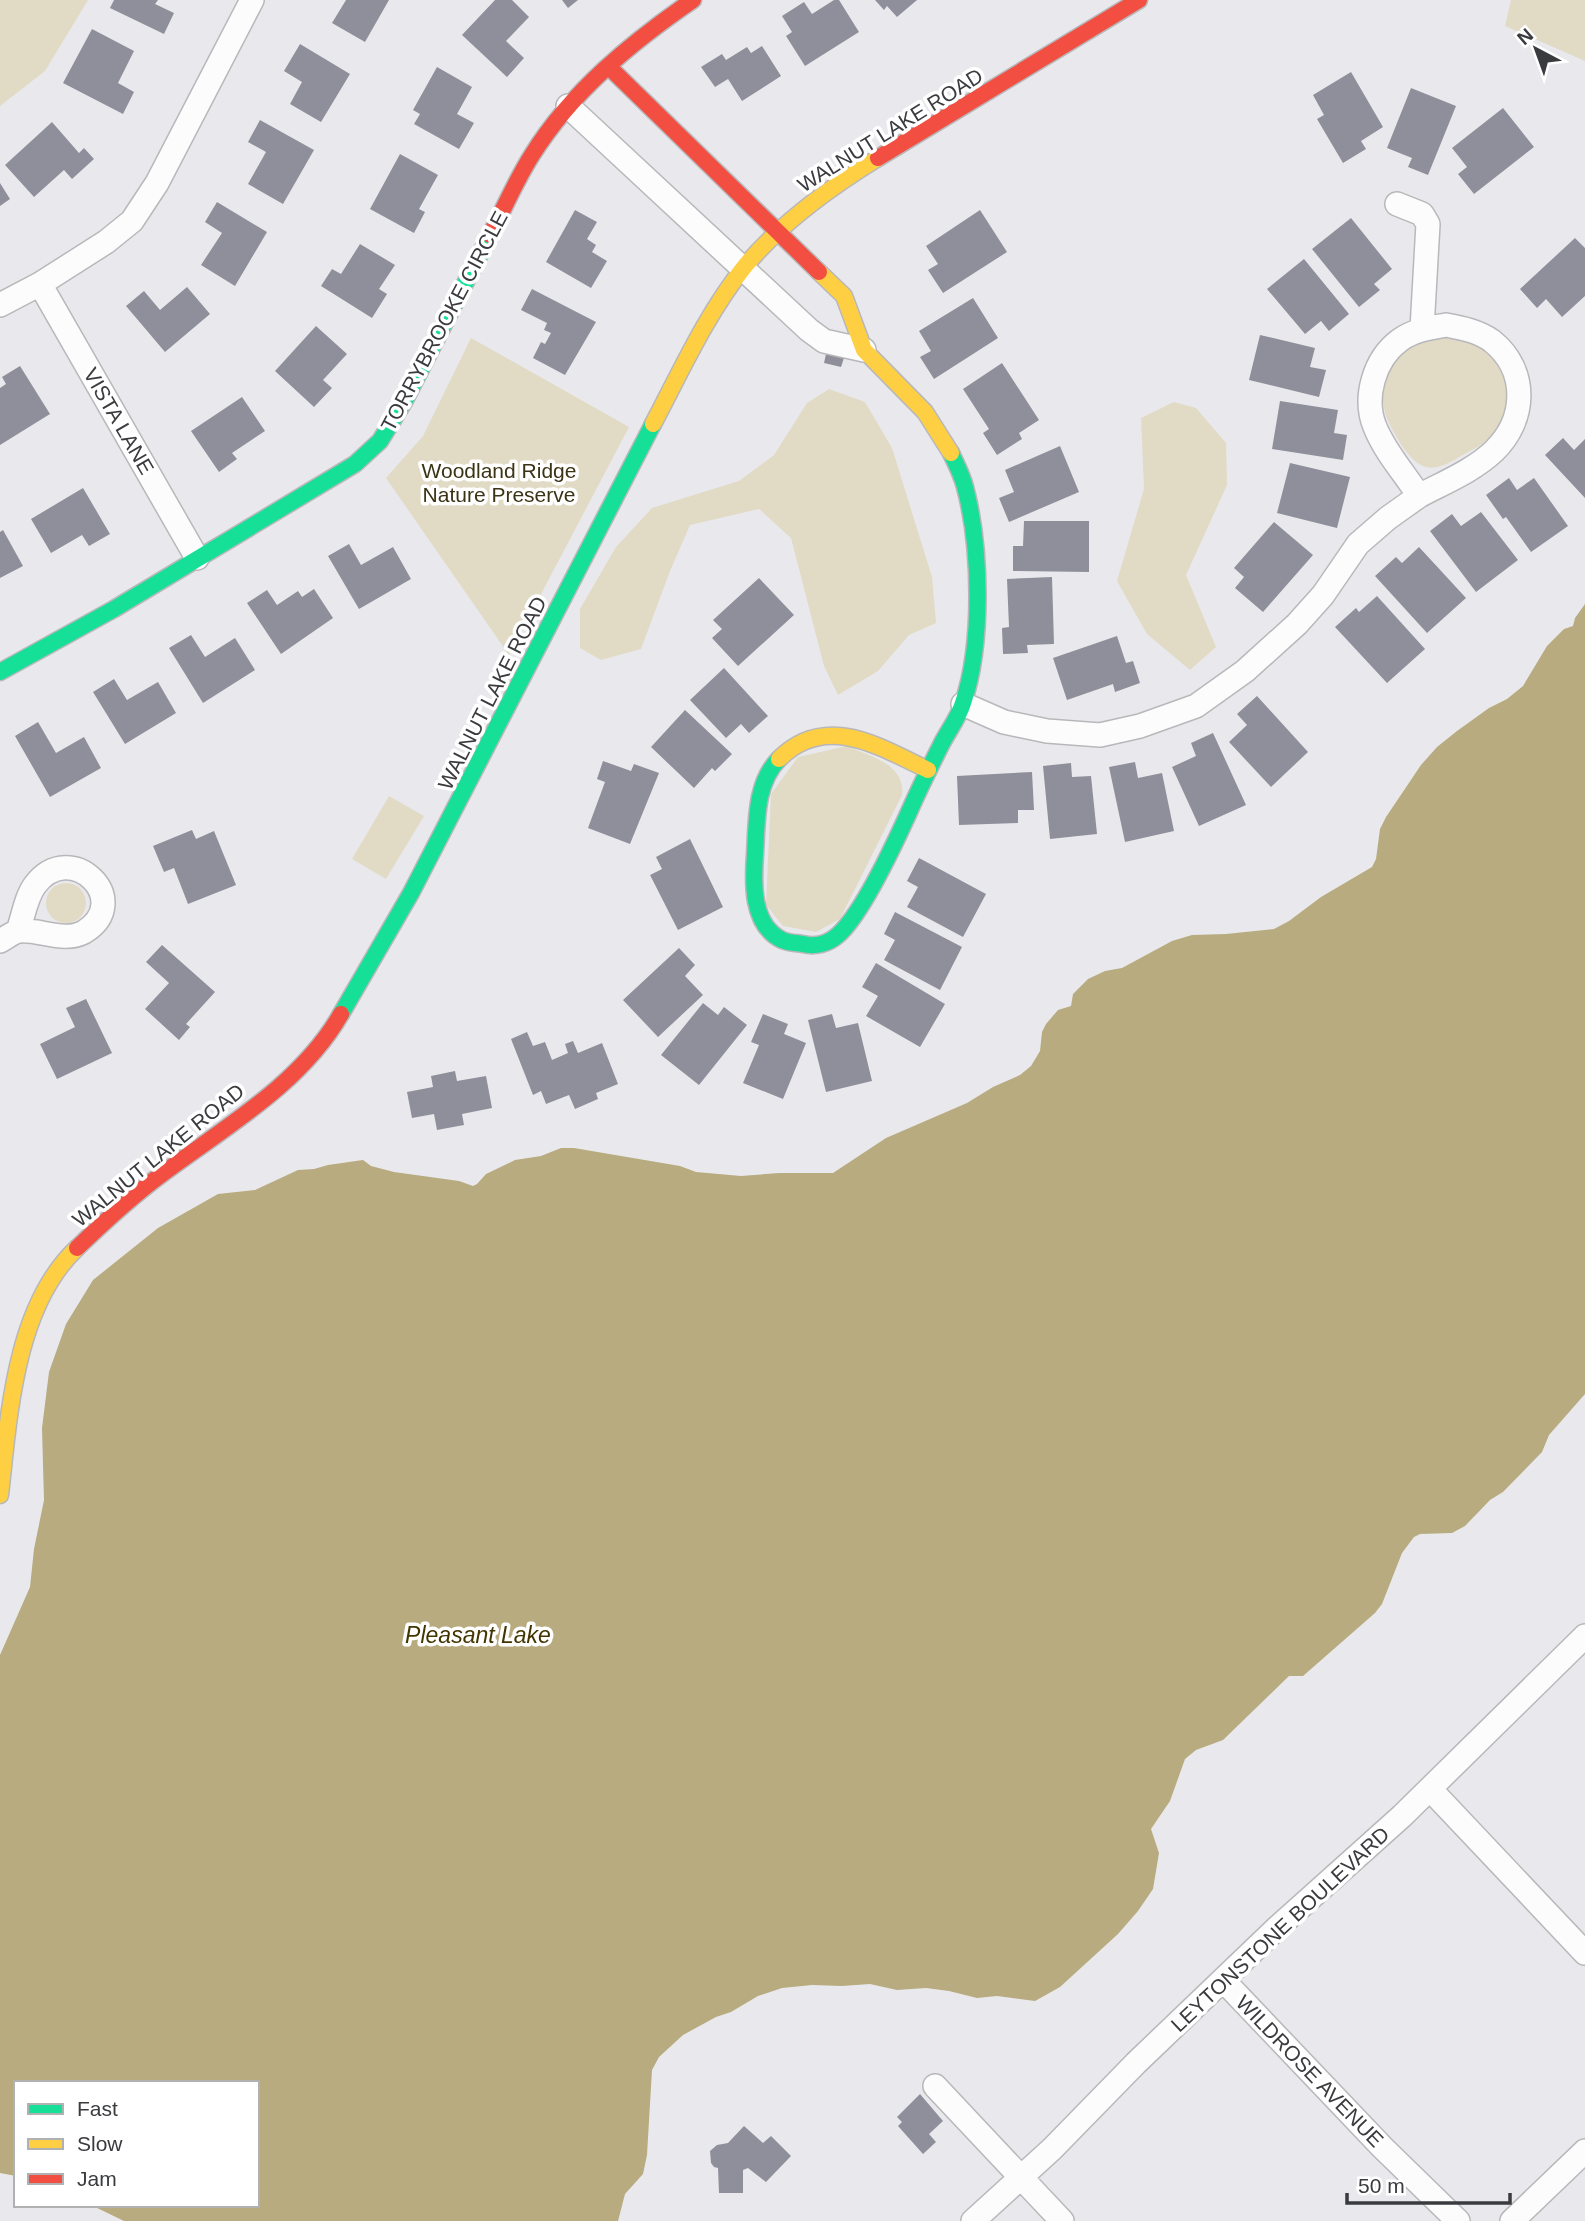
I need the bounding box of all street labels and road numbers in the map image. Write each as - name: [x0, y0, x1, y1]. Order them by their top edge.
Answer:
- street label: WALNUT LAKE ROAD: [793, 64, 987, 196]
- street label: TORRYBROOKE CIRCLE: [376, 207, 512, 435]
- street label: VISTA LANE: [79, 364, 159, 478]
- street label: WALNUT LAKE ROAD: [433, 593, 551, 793]
- street label: WALNUT LAKE ROAD: [68, 1079, 248, 1231]
- street label: LEYTONSTONE BOULEVARD: [1166, 1822, 1394, 2036]
- street label: WILDROSE AVENUE: [1232, 1991, 1388, 2151]

